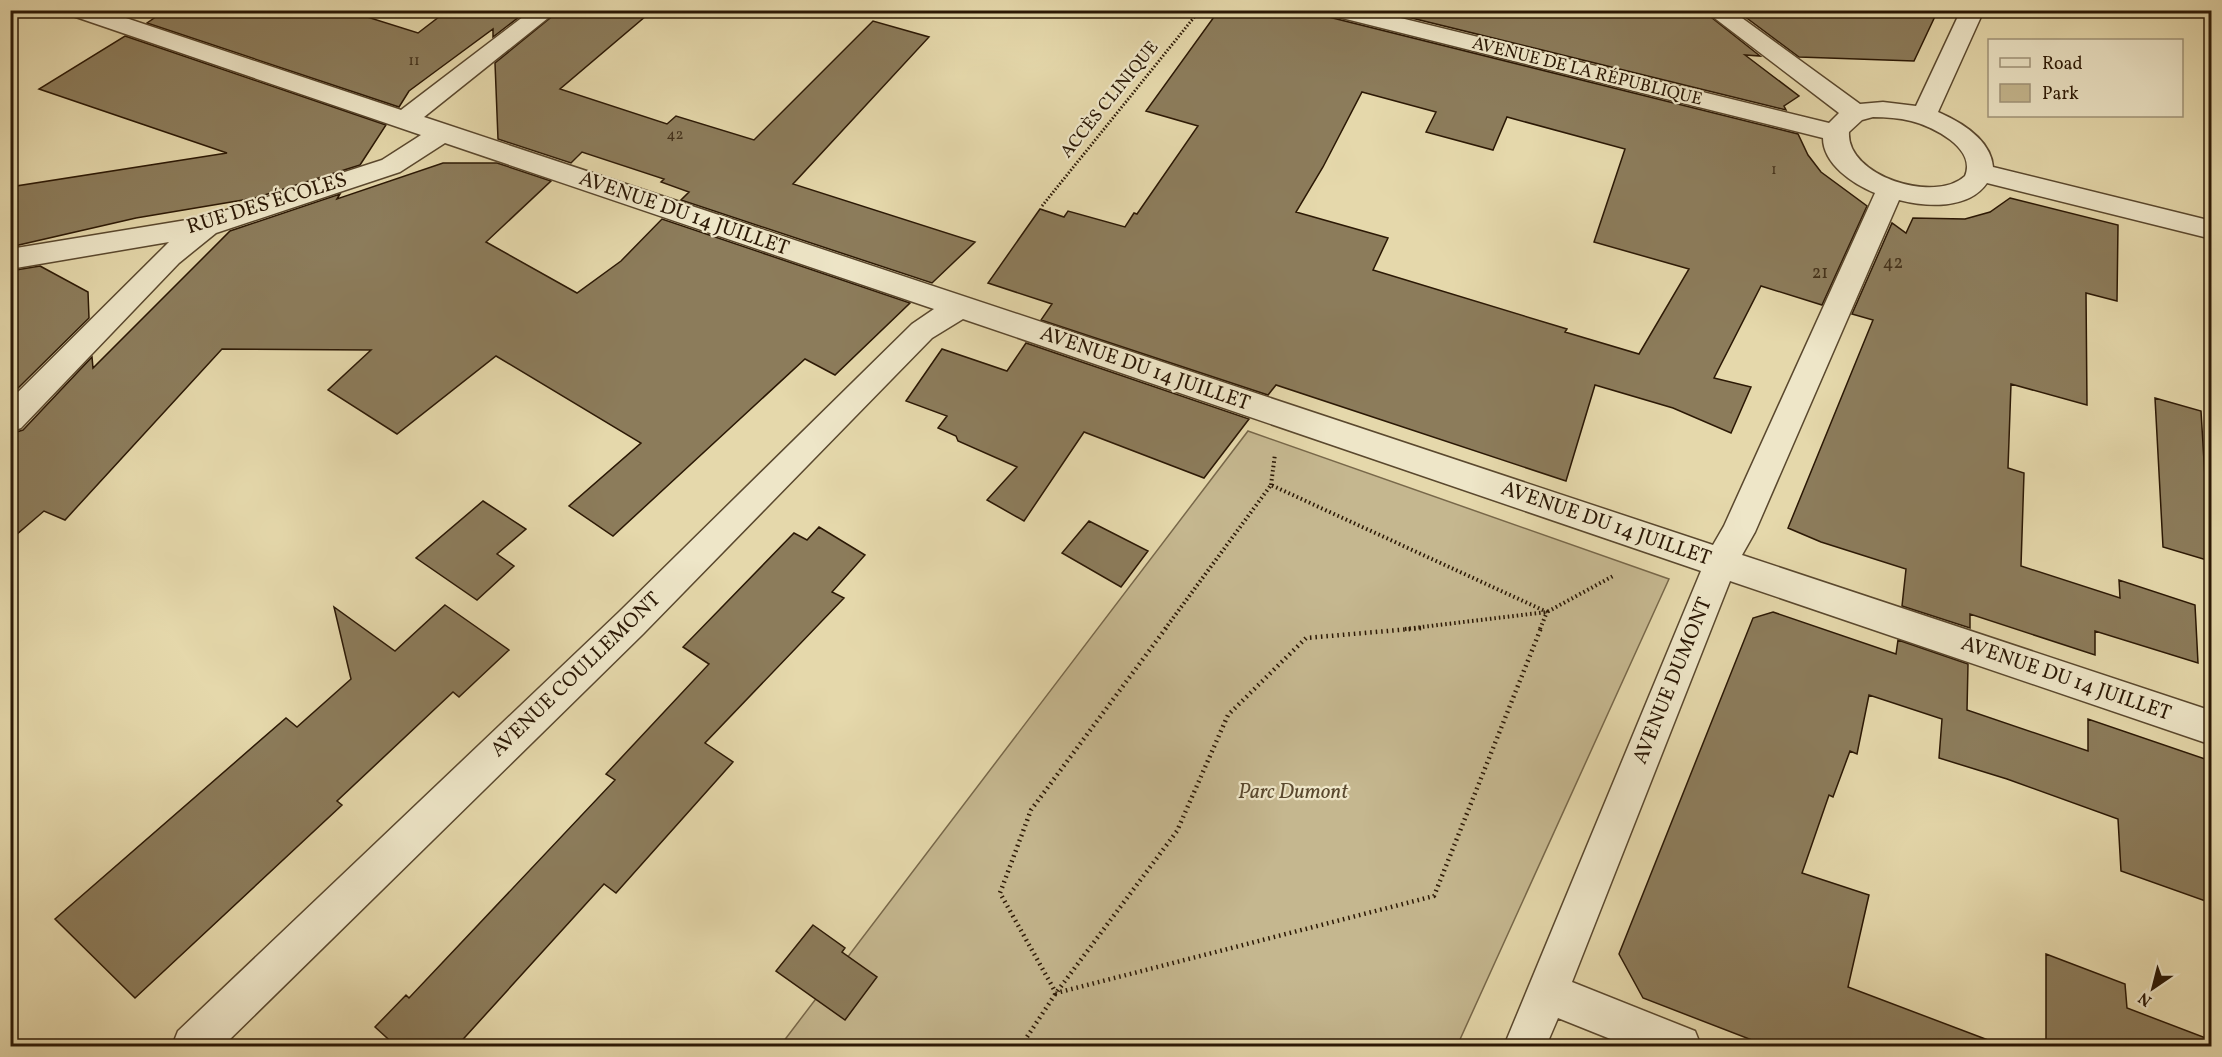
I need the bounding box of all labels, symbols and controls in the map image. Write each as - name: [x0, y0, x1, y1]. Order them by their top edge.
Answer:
- street label: AVENUE DE LA RÉPUBLIQUE: [1469, 31, 1705, 113]
- street label: ACCÈS CLINIQUE: [1055, 36, 1165, 164]
- legend: [1988, 39, 2183, 117]
- house number: 11: [408, 51, 420, 72]
- text: Road: [2042, 52, 2083, 77]
- text: Park: [2042, 82, 2079, 107]
- house number: 42: [666, 125, 684, 146]
- house number: 1: [1771, 160, 1777, 181]
- street label: AVENUE DU 14 JUILLET: [575, 164, 793, 264]
- street label: RUE DES ÉCOLES: [183, 166, 351, 242]
- house number: 42: [1883, 251, 1903, 276]
- house number: 21: [1812, 261, 1828, 286]
- street label: AVENUE DU 14 JUILLET: [1036, 319, 1254, 419]
- street label: AVENUE DU 14 JUILLET: [1497, 474, 1715, 574]
- street label: AVENUE COULLEMONT: [484, 586, 668, 764]
- street label: AVENUE DUMONT: [1626, 593, 1720, 769]
- street label: AVENUE DU 14 JUILLET: [1957, 629, 2175, 729]
- park label: Parc Dumont: [1238, 778, 1349, 807]
- north arrow: [2123, 958, 2183, 1018]
- text: N: [2134, 986, 2157, 1011]

